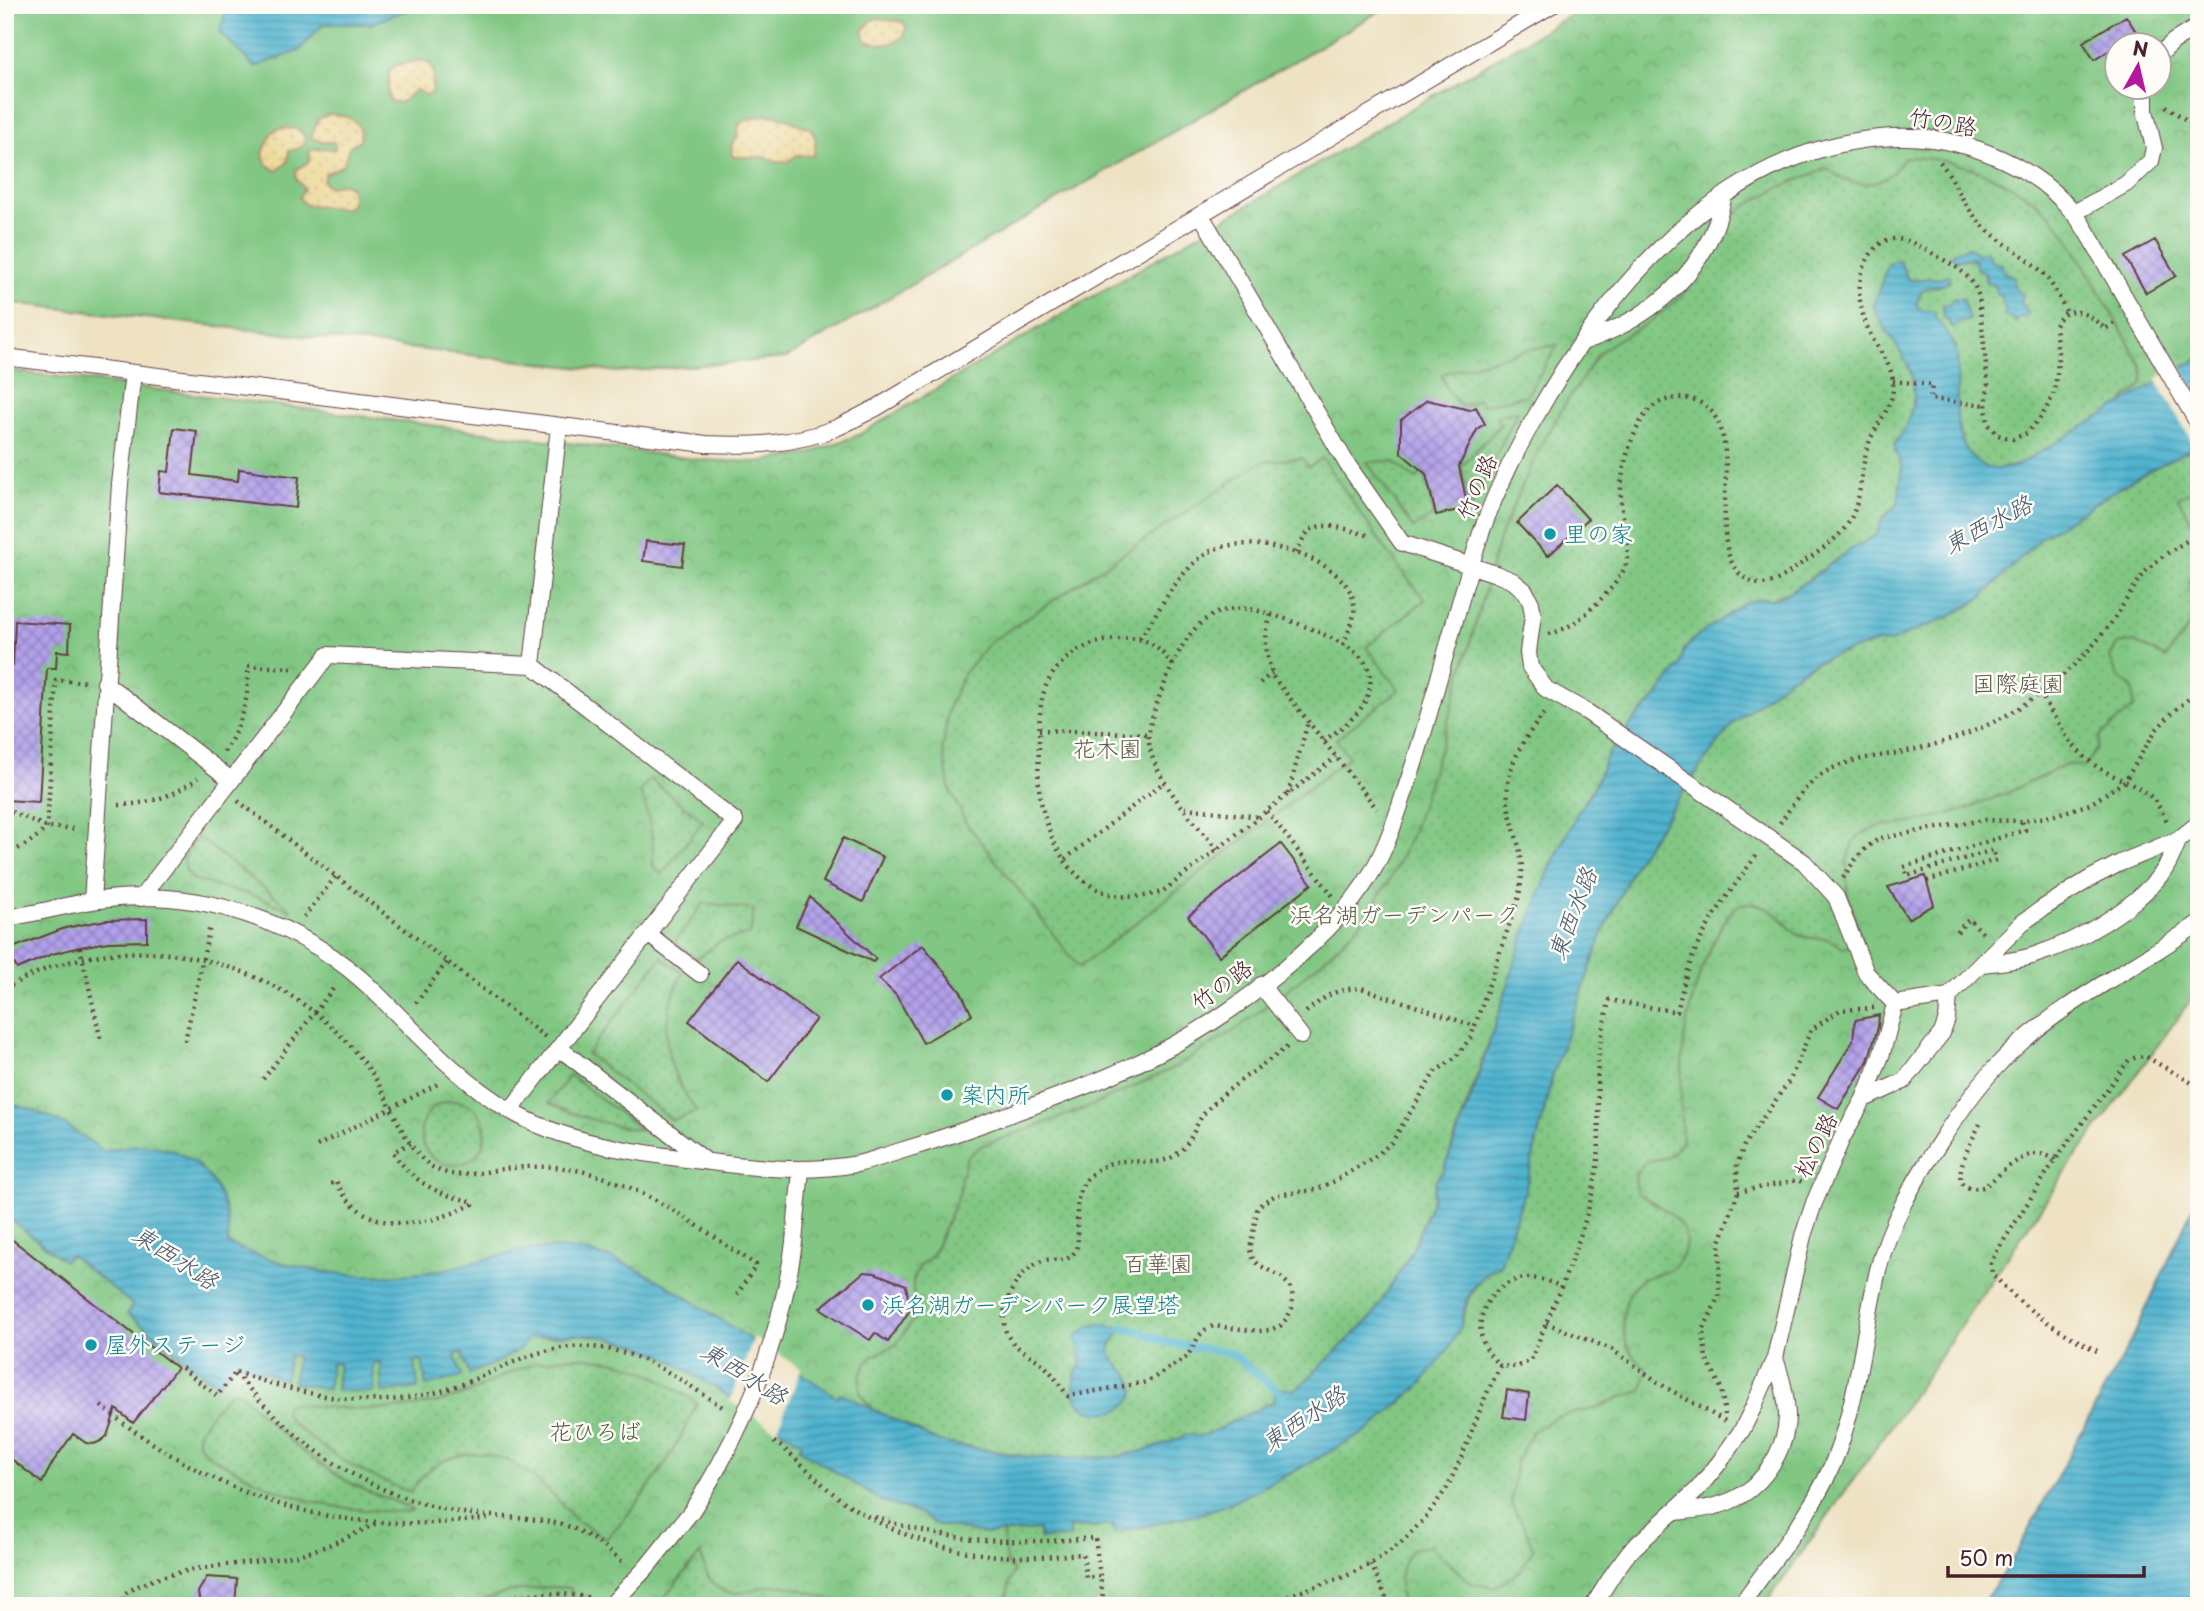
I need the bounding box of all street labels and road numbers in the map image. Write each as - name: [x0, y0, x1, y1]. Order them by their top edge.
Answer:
- street label: 竹の路: [1906, 97, 1980, 144]
- street label: 竹の路: [1446, 448, 1505, 525]
- street label: 竹の路: [1183, 949, 1259, 1018]
- street label: 松の路: [1784, 1106, 1846, 1183]

